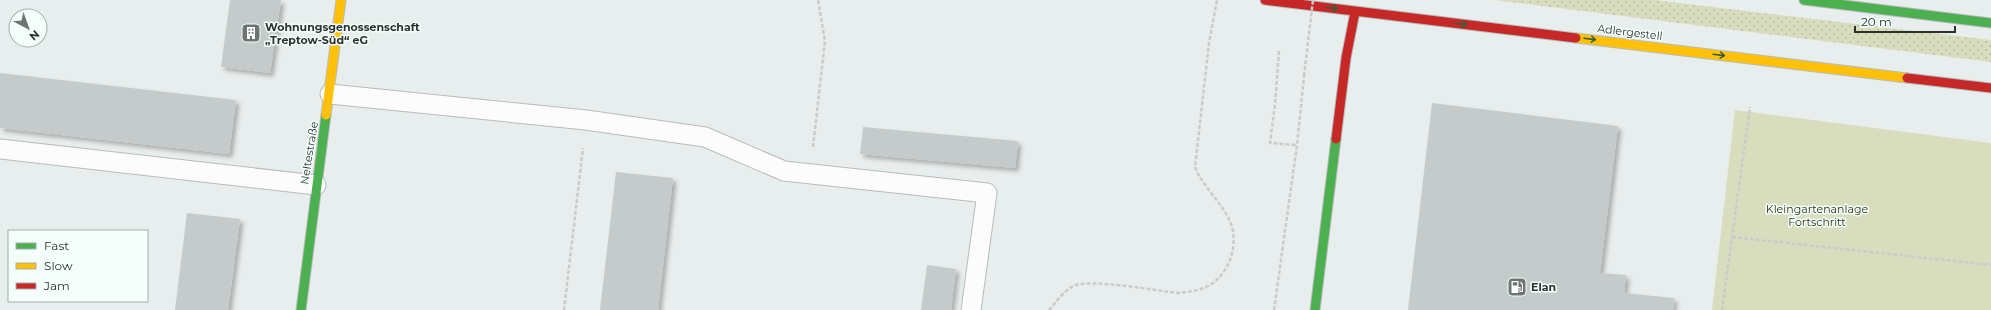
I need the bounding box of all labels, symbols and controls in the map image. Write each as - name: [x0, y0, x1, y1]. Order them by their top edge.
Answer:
- one-way arrow: [1325, 5, 1338, 12]
- north arrow: [8, 8, 48, 48]
- scale bar: [1855, 8, 1955, 34]
- text: 20 m: [1861, 14, 1892, 29]
- place label: Wohnungsgenossenschaft „Treptow-Süd“ eG: [265, 20, 420, 47]
- one-way arrow: [1454, 20, 1467, 28]
- street label: Adlergestell: [1597, 21, 1663, 43]
- building icon: Wohnungsgenossenschaft „Treptow-Süd“ eG: [240, 22, 262, 44]
- text: N: [27, 27, 43, 44]
- one-way arrow: [1583, 36, 1596, 43]
- one-way arrow: [1712, 51, 1725, 59]
- street label: Neltestraße: [297, 120, 321, 186]
- park label: Kleingartenanlage Fortschritt: [1766, 202, 1869, 229]
- legend: [8, 230, 148, 302]
- text: Fast: [44, 238, 69, 253]
- text: Slow: [44, 258, 73, 273]
- fuel station icon: Elan: [1506, 276, 1528, 298]
- text: Jam: [43, 278, 70, 293]
- place label: Elan: [1531, 280, 1556, 294]

